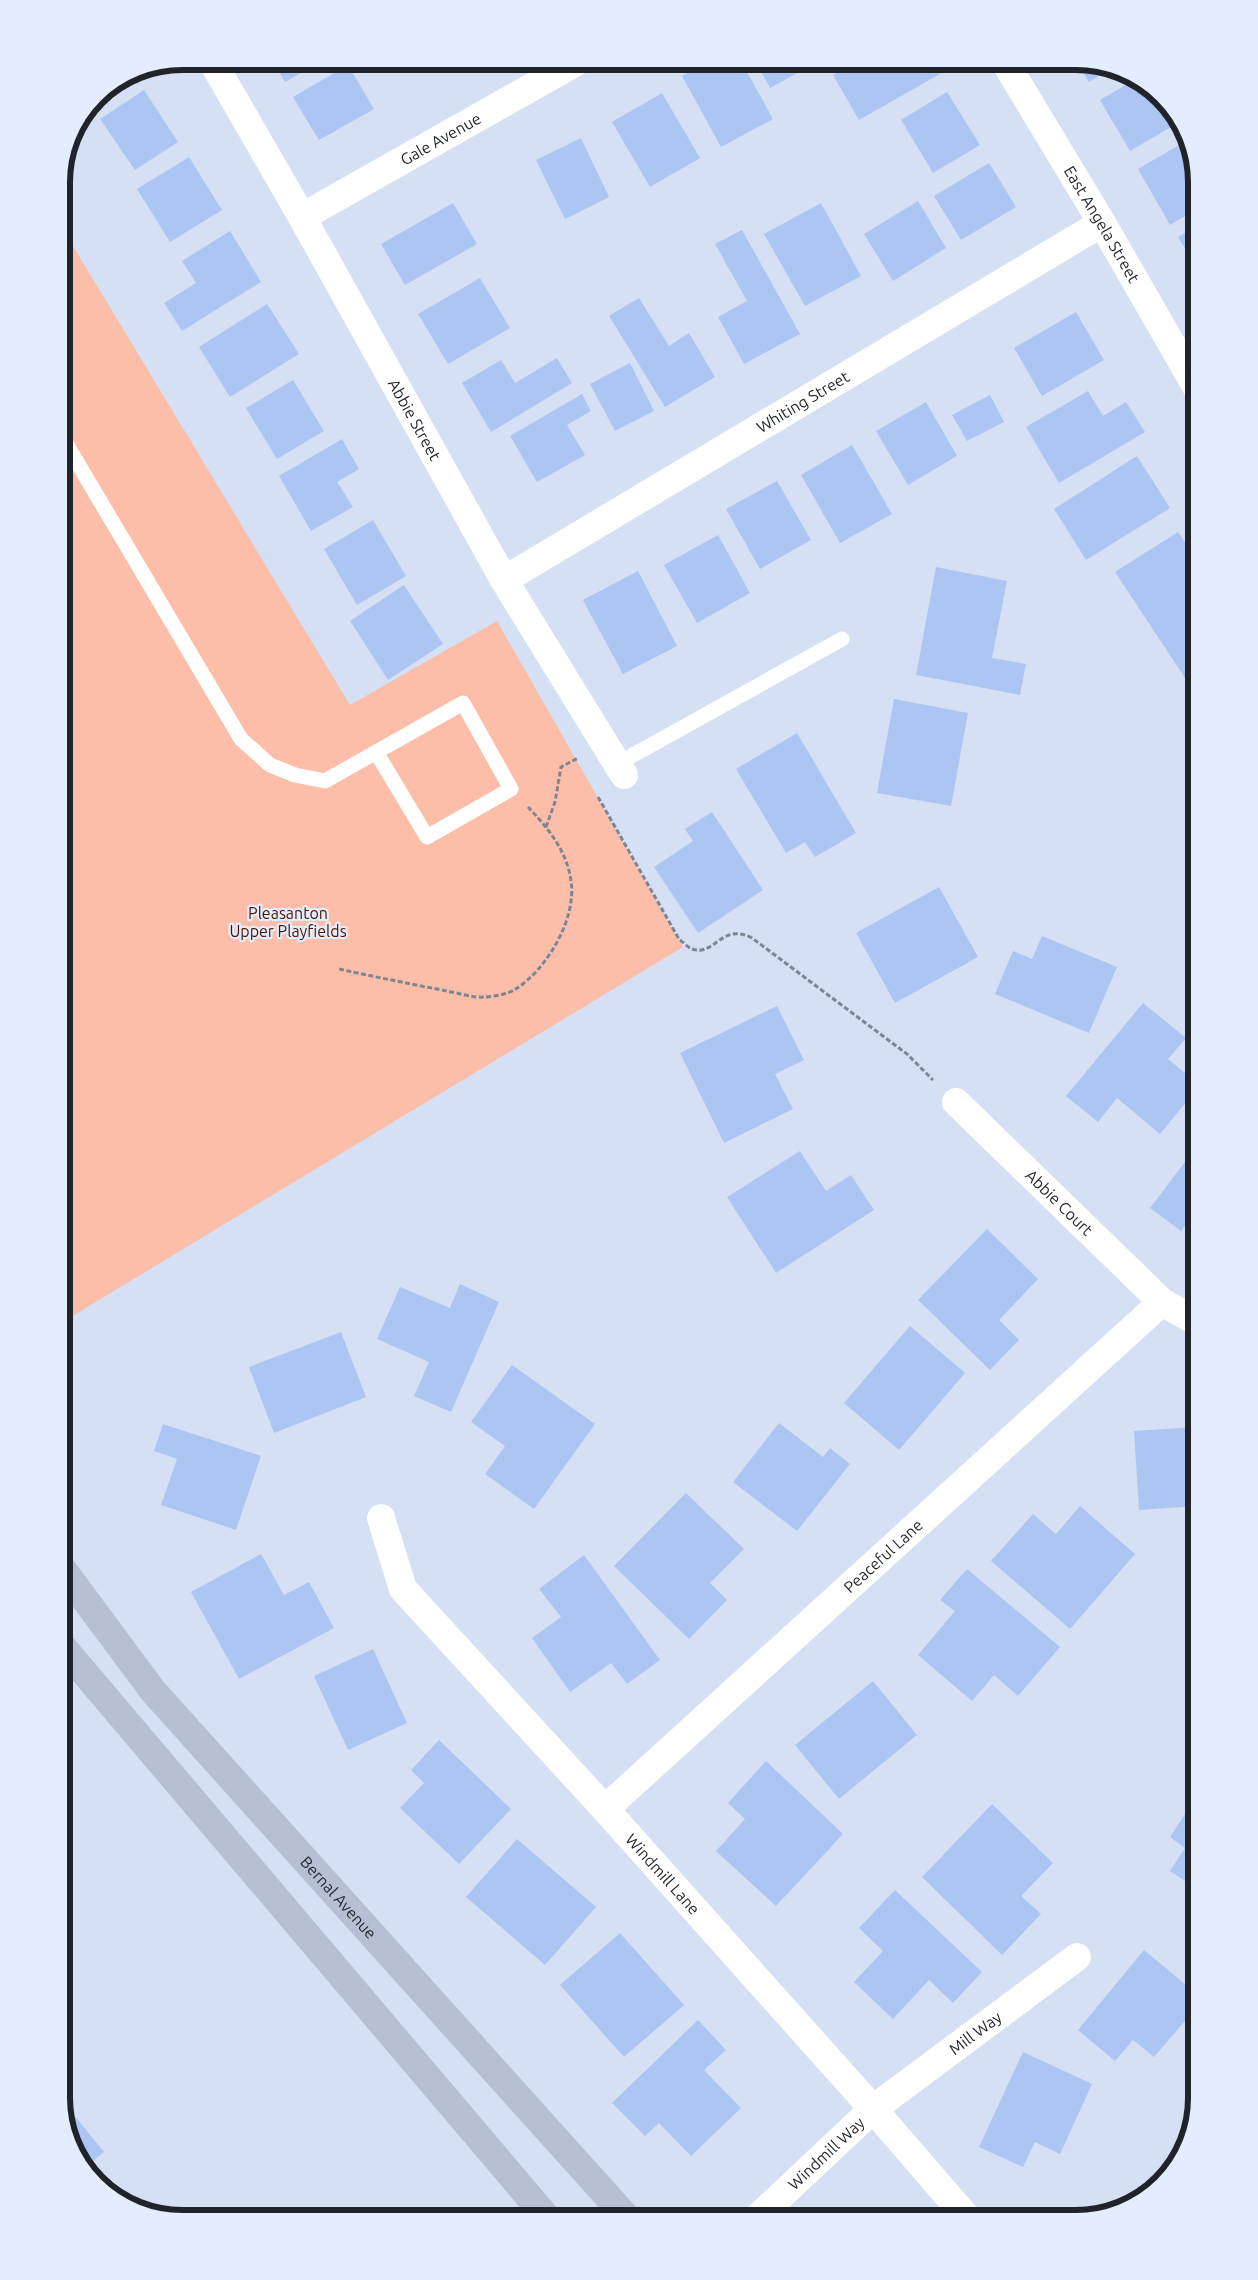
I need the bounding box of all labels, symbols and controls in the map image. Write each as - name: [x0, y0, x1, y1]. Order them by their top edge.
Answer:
- street label: Gale Avenue: [397, 109, 484, 169]
- street label: East Angela Street: [1061, 162, 1144, 286]
- street label: Whiting Street: [753, 367, 853, 436]
- street label: Abbie Street: [385, 376, 445, 464]
- park label: Pleasanton Upper Playfields: [229, 904, 347, 940]
- street label: Abbie Court: [1022, 1166, 1097, 1239]
- street label: Peaceful Lane: [840, 1516, 926, 1596]
- street label: Windmill Lane: [622, 1830, 704, 1918]
- street label: Bernal Avenue: [297, 1853, 380, 1942]
- street label: Mill Way: [946, 2007, 1005, 2058]
- street label: Windmill Way: [784, 2113, 868, 2193]

